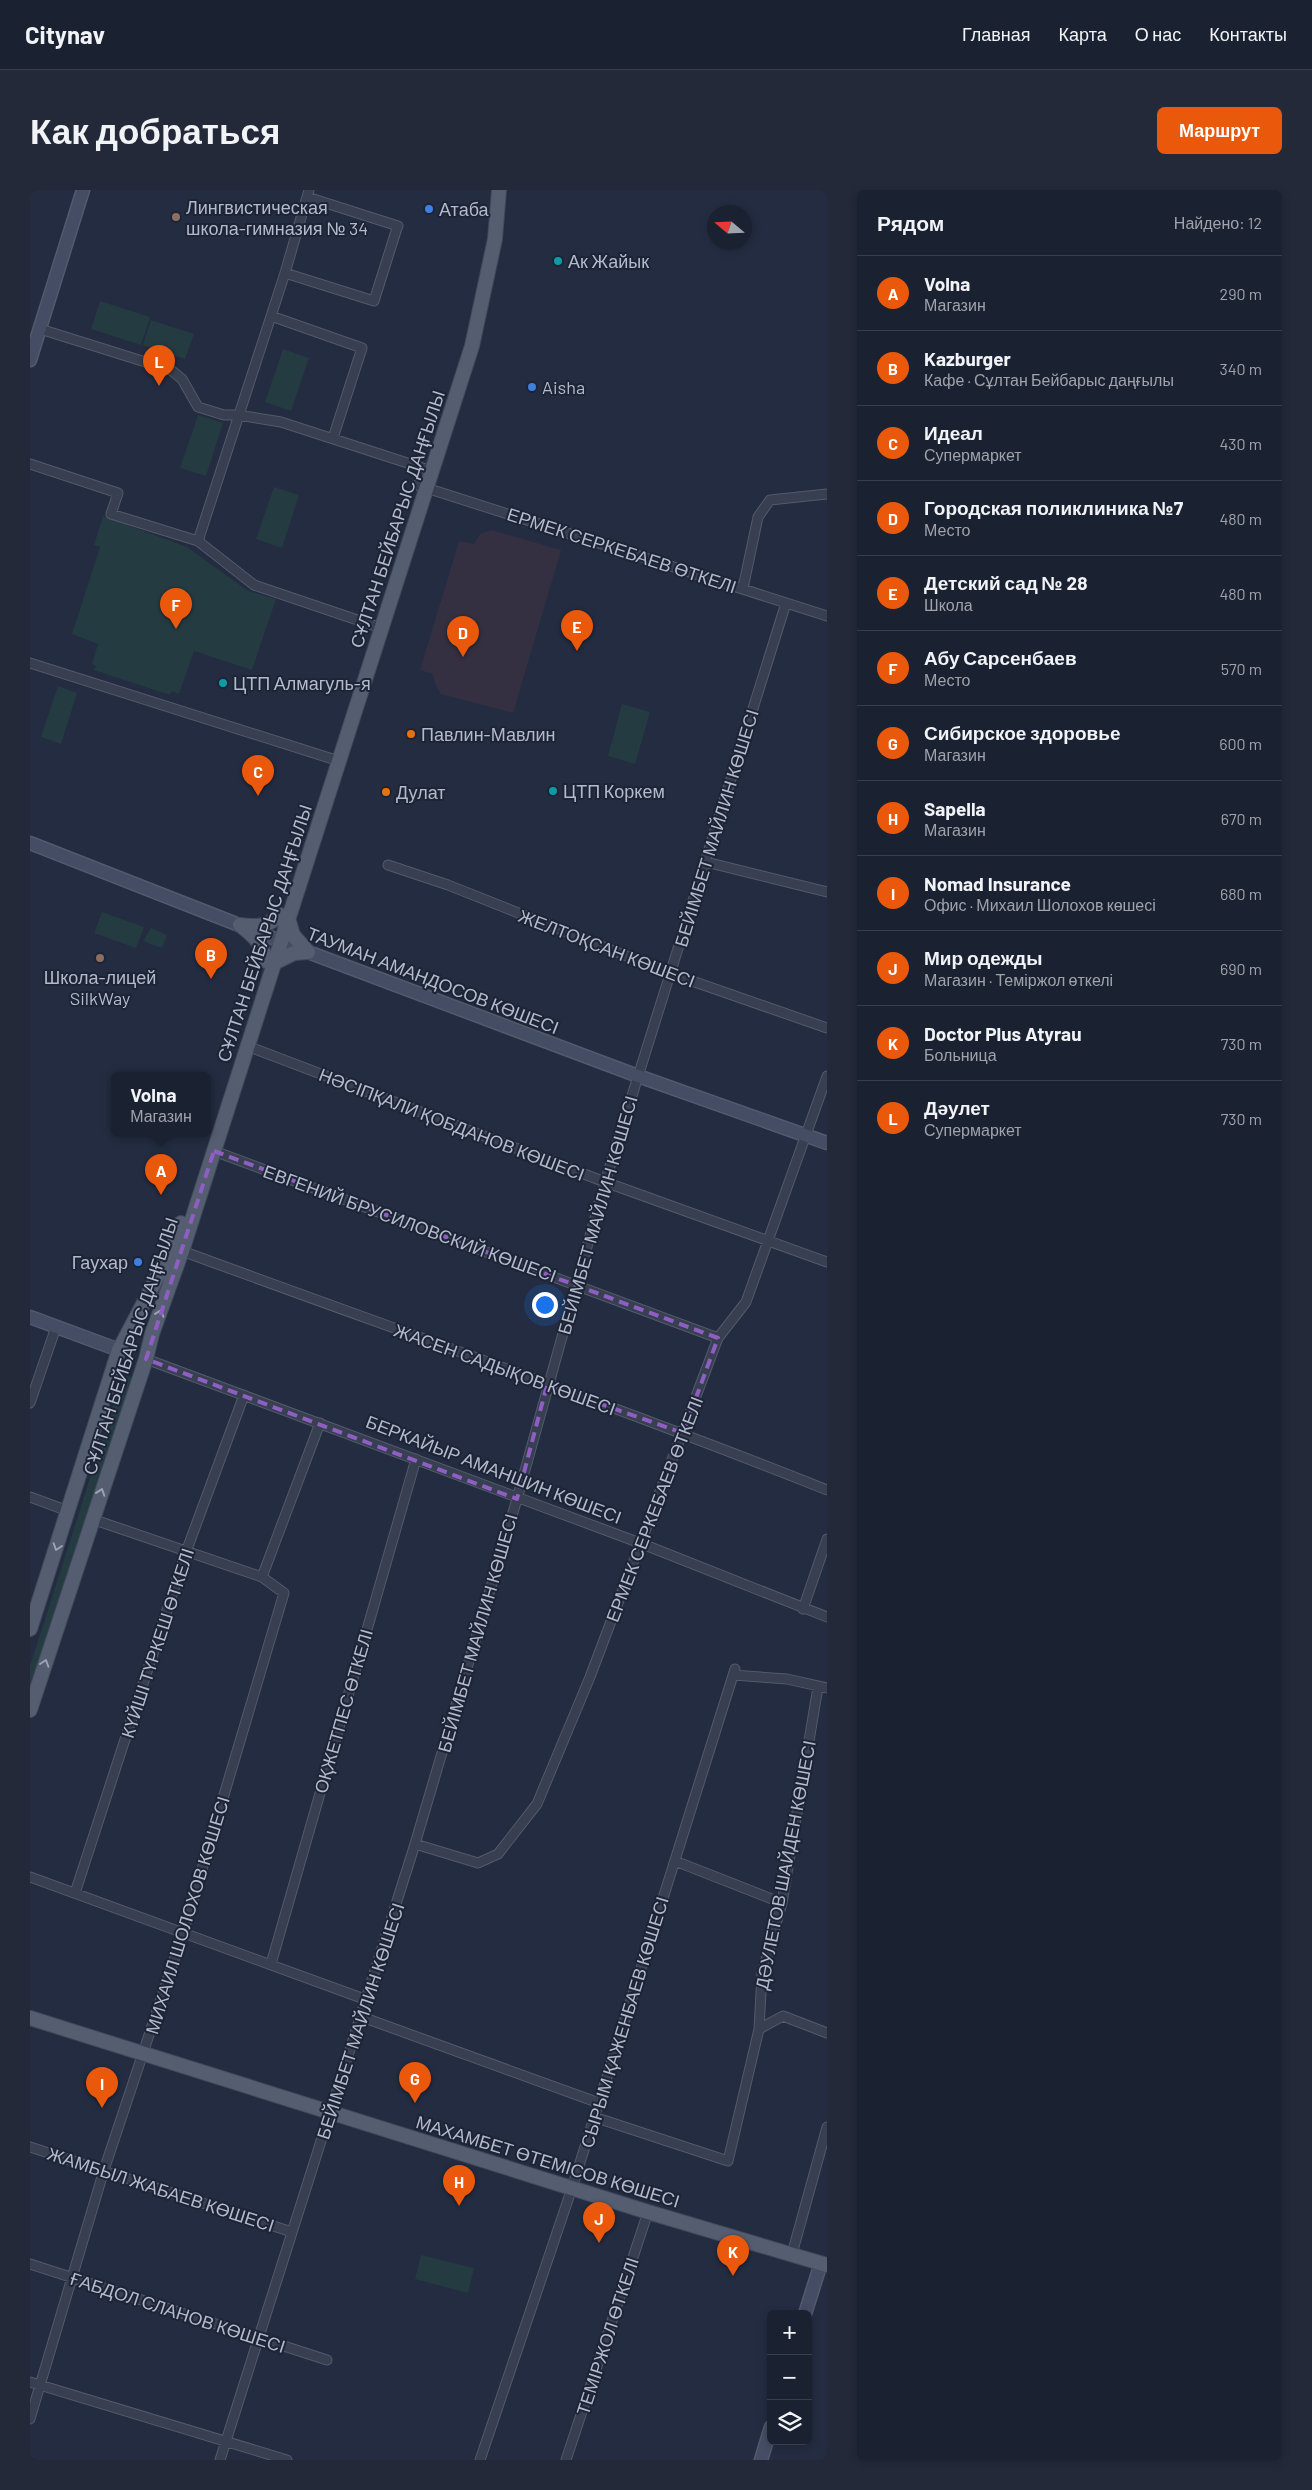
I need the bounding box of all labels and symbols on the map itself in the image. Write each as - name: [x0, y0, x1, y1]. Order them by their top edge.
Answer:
- place label: Лингвистическая школа-гимназия № 34: [186, 196, 368, 239]
- place label: Атаба: [439, 198, 490, 220]
- marker: Атаба: [423, 203, 435, 215]
- north arrow: [707, 205, 752, 250]
- marker: Лингвистическая школа-гимназия № 34: [170, 211, 182, 223]
- place label: Ак Жайык: [568, 250, 649, 272]
- marker: Ак Жайык: [552, 255, 564, 267]
- pin: L: [143, 345, 175, 386]
- place label: Aisha: [542, 376, 585, 398]
- marker: Aisha: [526, 381, 538, 393]
- street label: СҰЛТАН БЕЙБАРЫС ДАҢҒЫЛЫ: [345, 388, 449, 650]
- street label: ЕРМЕК СЕРКЕБАЕВ ӨТКЕЛІ: [505, 502, 739, 598]
- pin: F: [160, 588, 192, 629]
- pin: E: [561, 610, 593, 651]
- pin: D: [447, 616, 479, 657]
- place label: ЦТП Алмагуль-я: [233, 672, 371, 694]
- marker: ЦТП Алмагуль-я: [217, 677, 229, 689]
- street label: БЕЙІМБЕТ МАЙЛИН КӨШЕСІ: [669, 706, 763, 950]
- place label: Павлин-Мавлин: [421, 723, 556, 745]
- marker: Павлин-Мавлин: [405, 728, 417, 740]
- pin: C: [242, 755, 274, 796]
- place label: ЦТП Коркем: [563, 780, 665, 802]
- place label: Дулат: [396, 781, 446, 803]
- marker: ЦТП Коркем: [547, 785, 559, 797]
- marker: Дулат: [380, 786, 392, 798]
- street label: СҰЛТАН БЕЙБАРЫС ДАҢҒЫЛЫ: [212, 802, 316, 1064]
- street label: ЖЕЛТОҚСАН КӨШЕСІ: [516, 904, 698, 992]
- street label: ТАУМАН АМАНДОСОВ КӨШЕСІ: [304, 922, 562, 1038]
- pin: B: [195, 938, 227, 979]
- marker: Школа-лицей SilkWay: [94, 952, 106, 964]
- place label: Школа-лицей SilkWay: [44, 966, 156, 1009]
- street label: НӘСІПҚАЛИ ҚОБДАНОВ КӨШЕСІ: [316, 1063, 588, 1185]
- street label: БЕЙІМБЕТ МАЙЛИН КӨШЕСІ: [552, 1093, 642, 1337]
- pin: A: [145, 1154, 177, 1195]
- street label: ЕВГЕНИЙ БРУСИЛОВСКИЙ КӨШЕСІ: [260, 1160, 560, 1286]
- street label: СҰЛТАН БЕЙБАРЫС ДАҢҒЫЛЫ: [78, 1215, 182, 1477]
- place label: Гаухар: [72, 1251, 128, 1273]
- marker: Гаухар: [132, 1256, 144, 1268]
- your location: [532, 1292, 558, 1318]
- one-way arrow: [154, 1309, 164, 1318]
- street label: ЖАСЕН САДЫҚОВ КӨШЕСІ: [391, 1319, 619, 1419]
- street label: ЕРМЕК СЕРКЕБАЕВ ӨТКЕЛІ: [601, 1393, 707, 1625]
- street label: БЕРКАЙЫР АМАНШИН КӨШЕСІ: [363, 1410, 625, 1528]
- one-way arrow: [95, 1488, 105, 1497]
- street label: БЕЙІМБЕТ МАЙЛИН КӨШЕСІ: [432, 1511, 522, 1755]
- one-way arrow: [52, 1542, 62, 1551]
- street label: КҮЙШІ ТҮРКЕШ ӨТКЕЛІ: [116, 1545, 198, 1741]
- street label: ОҚЖЕТПЕС ӨТКЕЛІ: [309, 1626, 377, 1796]
- one-way arrow: [39, 1660, 49, 1668]
- street label: ДӘУЛЕТОВ ШАЙДЕН КӨШЕСІ: [750, 1739, 820, 1991]
- street label: МИХАИЛ ШОЛОХОВ КӨШЕСІ: [140, 1793, 234, 2037]
- street label: СЫРЫМ ҚАЖЕНБАЕВ КӨШЕСІ: [575, 1894, 673, 2150]
- street label: БЕЙІМБЕТ МАЙЛИН КӨШЕСІ: [311, 1900, 409, 2142]
- pin: G: [399, 2062, 431, 2103]
- pin: I: [86, 2067, 118, 2108]
- street label: МАХАМБЕТ ӨТЕМІСОВ КӨШЕСІ: [413, 2110, 683, 2212]
- street label: ЖАМБЫЛ ЖАБАЕВ КӨШЕСІ: [45, 2142, 277, 2236]
- pin: H: [443, 2165, 475, 2206]
- pin: J: [583, 2202, 615, 2243]
- pin: K: [717, 2235, 749, 2276]
- street label: ТЕМІРЖОЛ ӨТКЕЛІ: [571, 2254, 643, 2418]
- street label: ҒАБДОЛ СЛАНОВ КӨШЕСІ: [67, 2266, 288, 2357]

